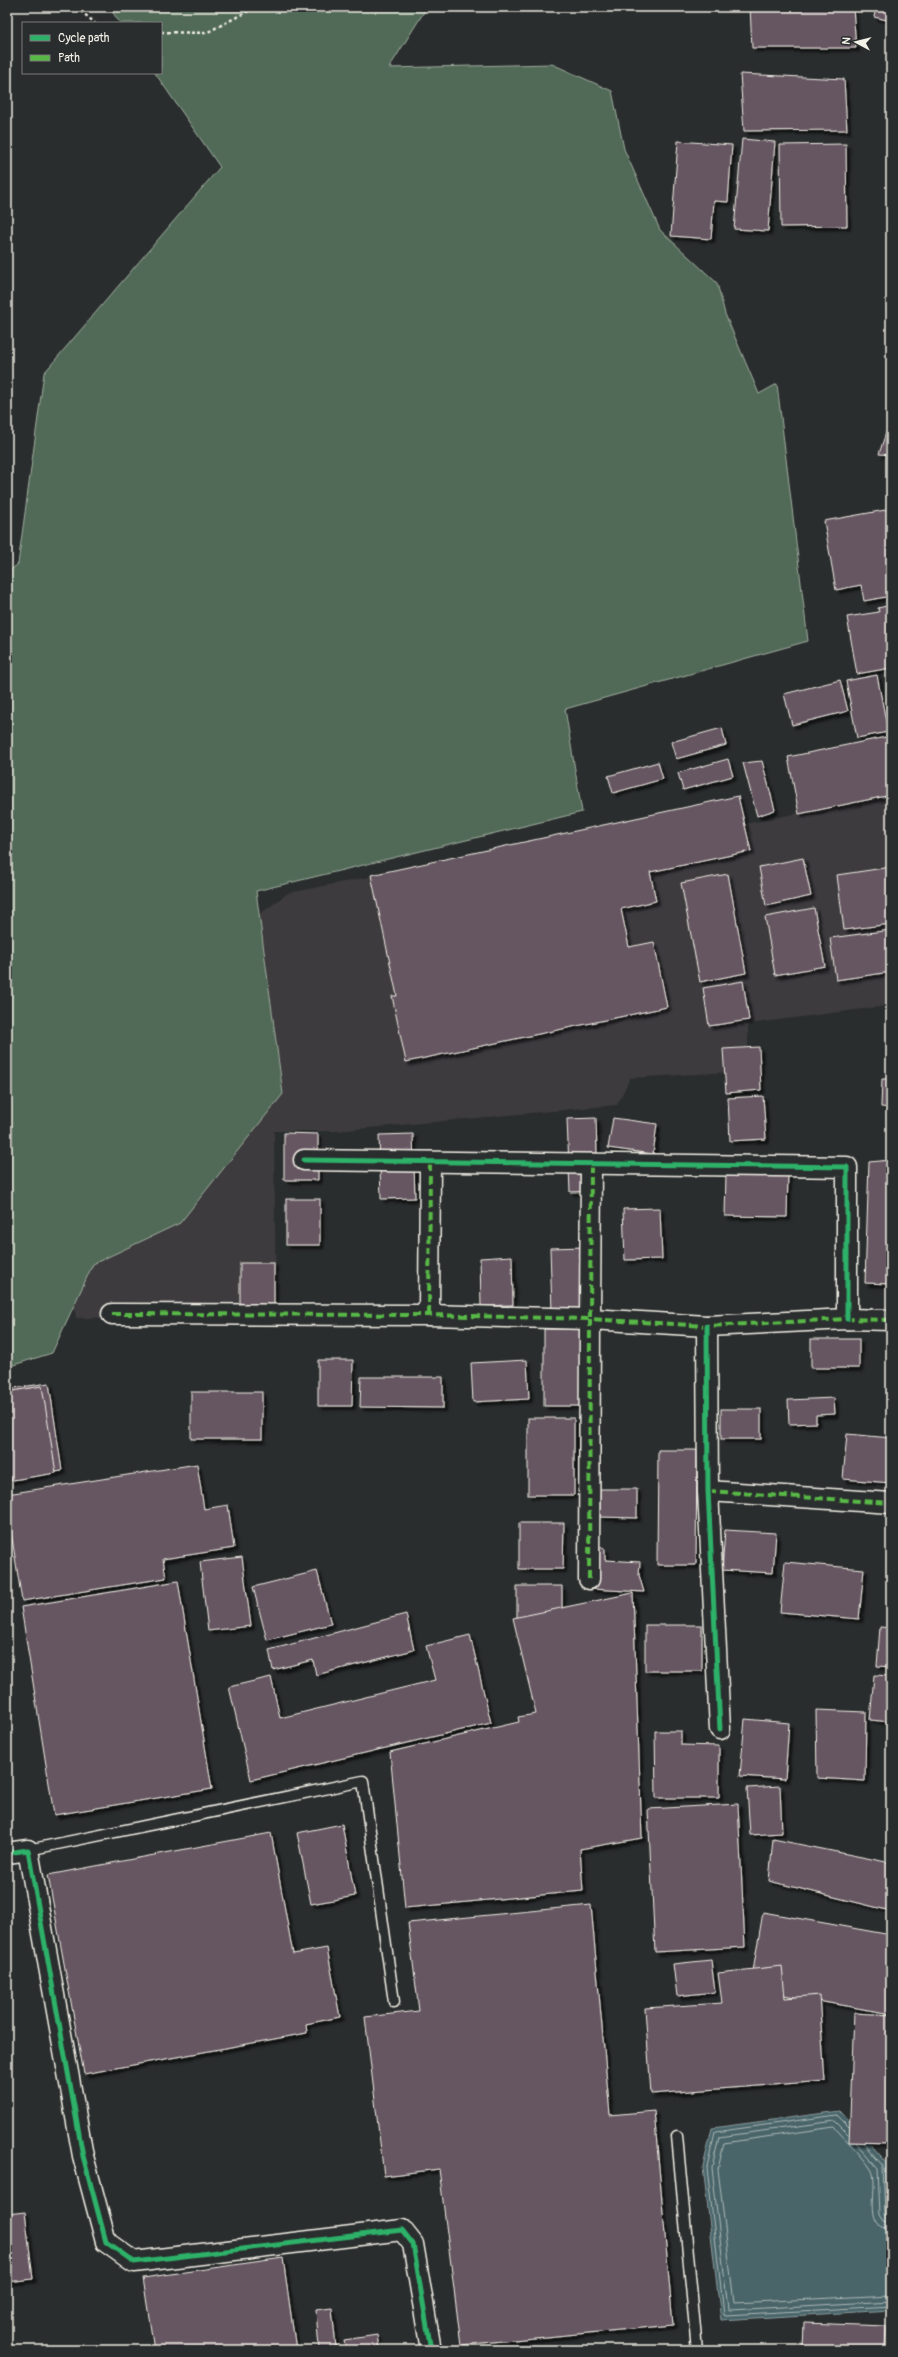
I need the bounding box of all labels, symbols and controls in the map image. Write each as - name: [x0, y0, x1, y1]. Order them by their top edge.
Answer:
- legend: [22, 22, 162, 74]
- north arrow: [836, 22, 876, 62]
- text: Cycle path: [58, 31, 110, 46]
- text: N: [840, 36, 854, 45]
- text: Path: [58, 51, 80, 66]

